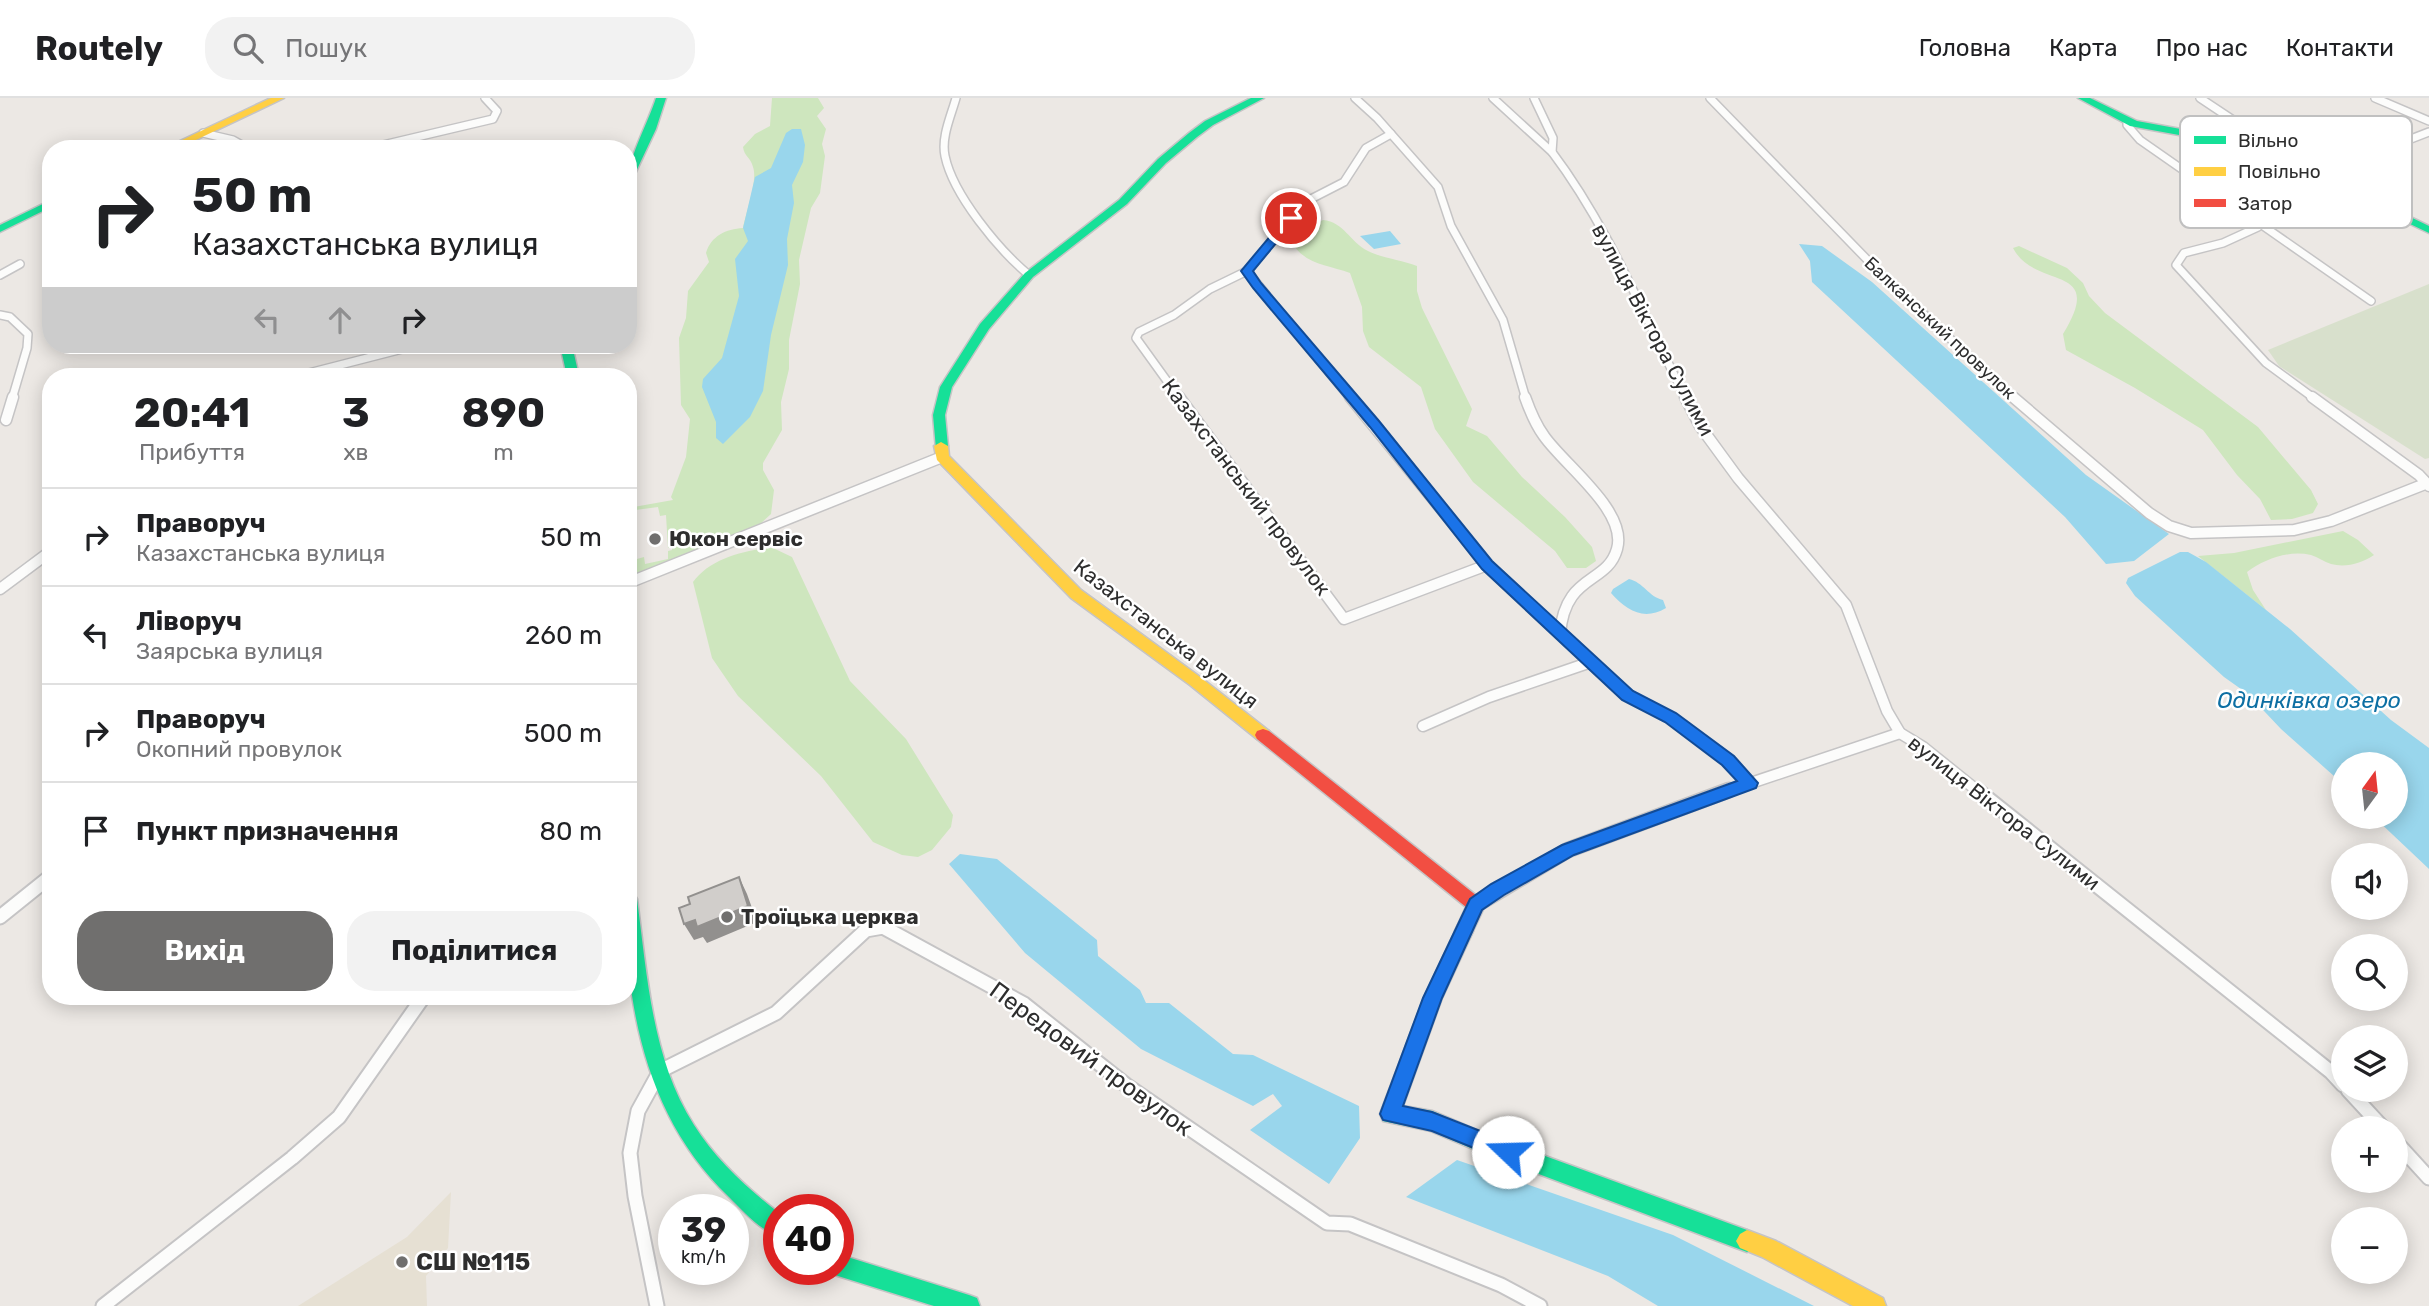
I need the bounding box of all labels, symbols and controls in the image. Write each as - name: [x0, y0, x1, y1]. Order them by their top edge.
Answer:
- search box: [205, 17, 695, 80]
- text: Routely: [35, 29, 163, 68]
- icon: search: [229, 29, 267, 67]
- text: Пошук: [285, 33, 367, 64]
- text: Головна: [1919, 34, 2011, 62]
- text: Карта: [2049, 34, 2117, 62]
- text: Про нас: [2155, 34, 2248, 62]
- text: Контакти: [2286, 34, 2394, 62]
- legend: [2180, 116, 2412, 228]
- text: Вільно: [2238, 129, 2298, 152]
- text: Повільно: [2238, 160, 2321, 183]
- text: 50 m: [192, 166, 312, 224]
- icon: right: [77, 168, 168, 259]
- pin: [1261, 188, 1321, 248]
- text: Затор: [2238, 192, 2292, 215]
- icon: arrive: [1272, 199, 1310, 237]
- street label: вулиця Віктора Сулими: [1587, 219, 1720, 440]
- text: Казахстанська вулиця: [192, 225, 539, 263]
- street label: Балканський провулок: [1860, 252, 2020, 404]
- icon: left: [248, 301, 286, 339]
- icon: ahead: [321, 301, 359, 339]
- icon: right: [394, 301, 432, 339]
- street label: Казахстанський провулок: [1157, 373, 1336, 600]
- text: 20:41: [134, 388, 250, 438]
- text: 3: [342, 388, 370, 438]
- text: 890: [461, 388, 545, 438]
- text: Прибуття: [139, 438, 245, 466]
- text: хв: [343, 438, 369, 466]
- text: m: [493, 438, 514, 466]
- text: Праворуч: [136, 508, 266, 539]
- icon: right: [77, 518, 115, 556]
- text: 50 m: [541, 522, 602, 553]
- place label: Юкон сервіс: [669, 526, 803, 551]
- marker: Юкон сервіс: [647, 531, 663, 547]
- text: Казахстанська вулиця: [136, 539, 385, 567]
- street label: Казахстанська вулиця: [1069, 554, 1264, 714]
- text: Ліворуч: [136, 606, 242, 637]
- icon: left: [77, 616, 115, 654]
- text: 260 m: [525, 620, 602, 651]
- text: Заярська вулиця: [136, 637, 323, 665]
- water label: Одинківка озеро: [2217, 686, 2401, 714]
- text: Праворуч: [136, 704, 266, 735]
- icon: right: [77, 714, 115, 752]
- text: 500 m: [524, 718, 602, 749]
- street label: вулиця Віктора Сулими: [1903, 730, 2105, 895]
- text: Окопний провулок: [136, 735, 342, 763]
- north arrow: [2331, 752, 2408, 830]
- map controls: [2331, 752, 2408, 1284]
- icon: arrive: [77, 812, 115, 850]
- text: Пункт призначення: [136, 816, 399, 847]
- text: 80 m: [539, 816, 602, 847]
- button: sound: [2331, 843, 2408, 920]
- place label: Троїцька церква: [741, 904, 919, 929]
- marker: Троїцька церква: [719, 909, 735, 925]
- button: Вихід: [77, 911, 333, 991]
- button: Поділитися: [347, 911, 602, 991]
- button: search: [2331, 934, 2408, 1011]
- street label: Передовий провулок: [984, 976, 1198, 1142]
- button: layers: [2331, 1025, 2408, 1102]
- position arrow: [1471, 1115, 1545, 1189]
- button: +: [2331, 1116, 2408, 1193]
- speed limit sign: 40: [763, 1194, 854, 1285]
- button: −: [2331, 1207, 2408, 1284]
- text: 39: [681, 1209, 726, 1251]
- text: km/h: [681, 1246, 726, 1268]
- place label: СШ №115: [416, 1248, 530, 1276]
- marker: СШ №115: [394, 1254, 410, 1270]

